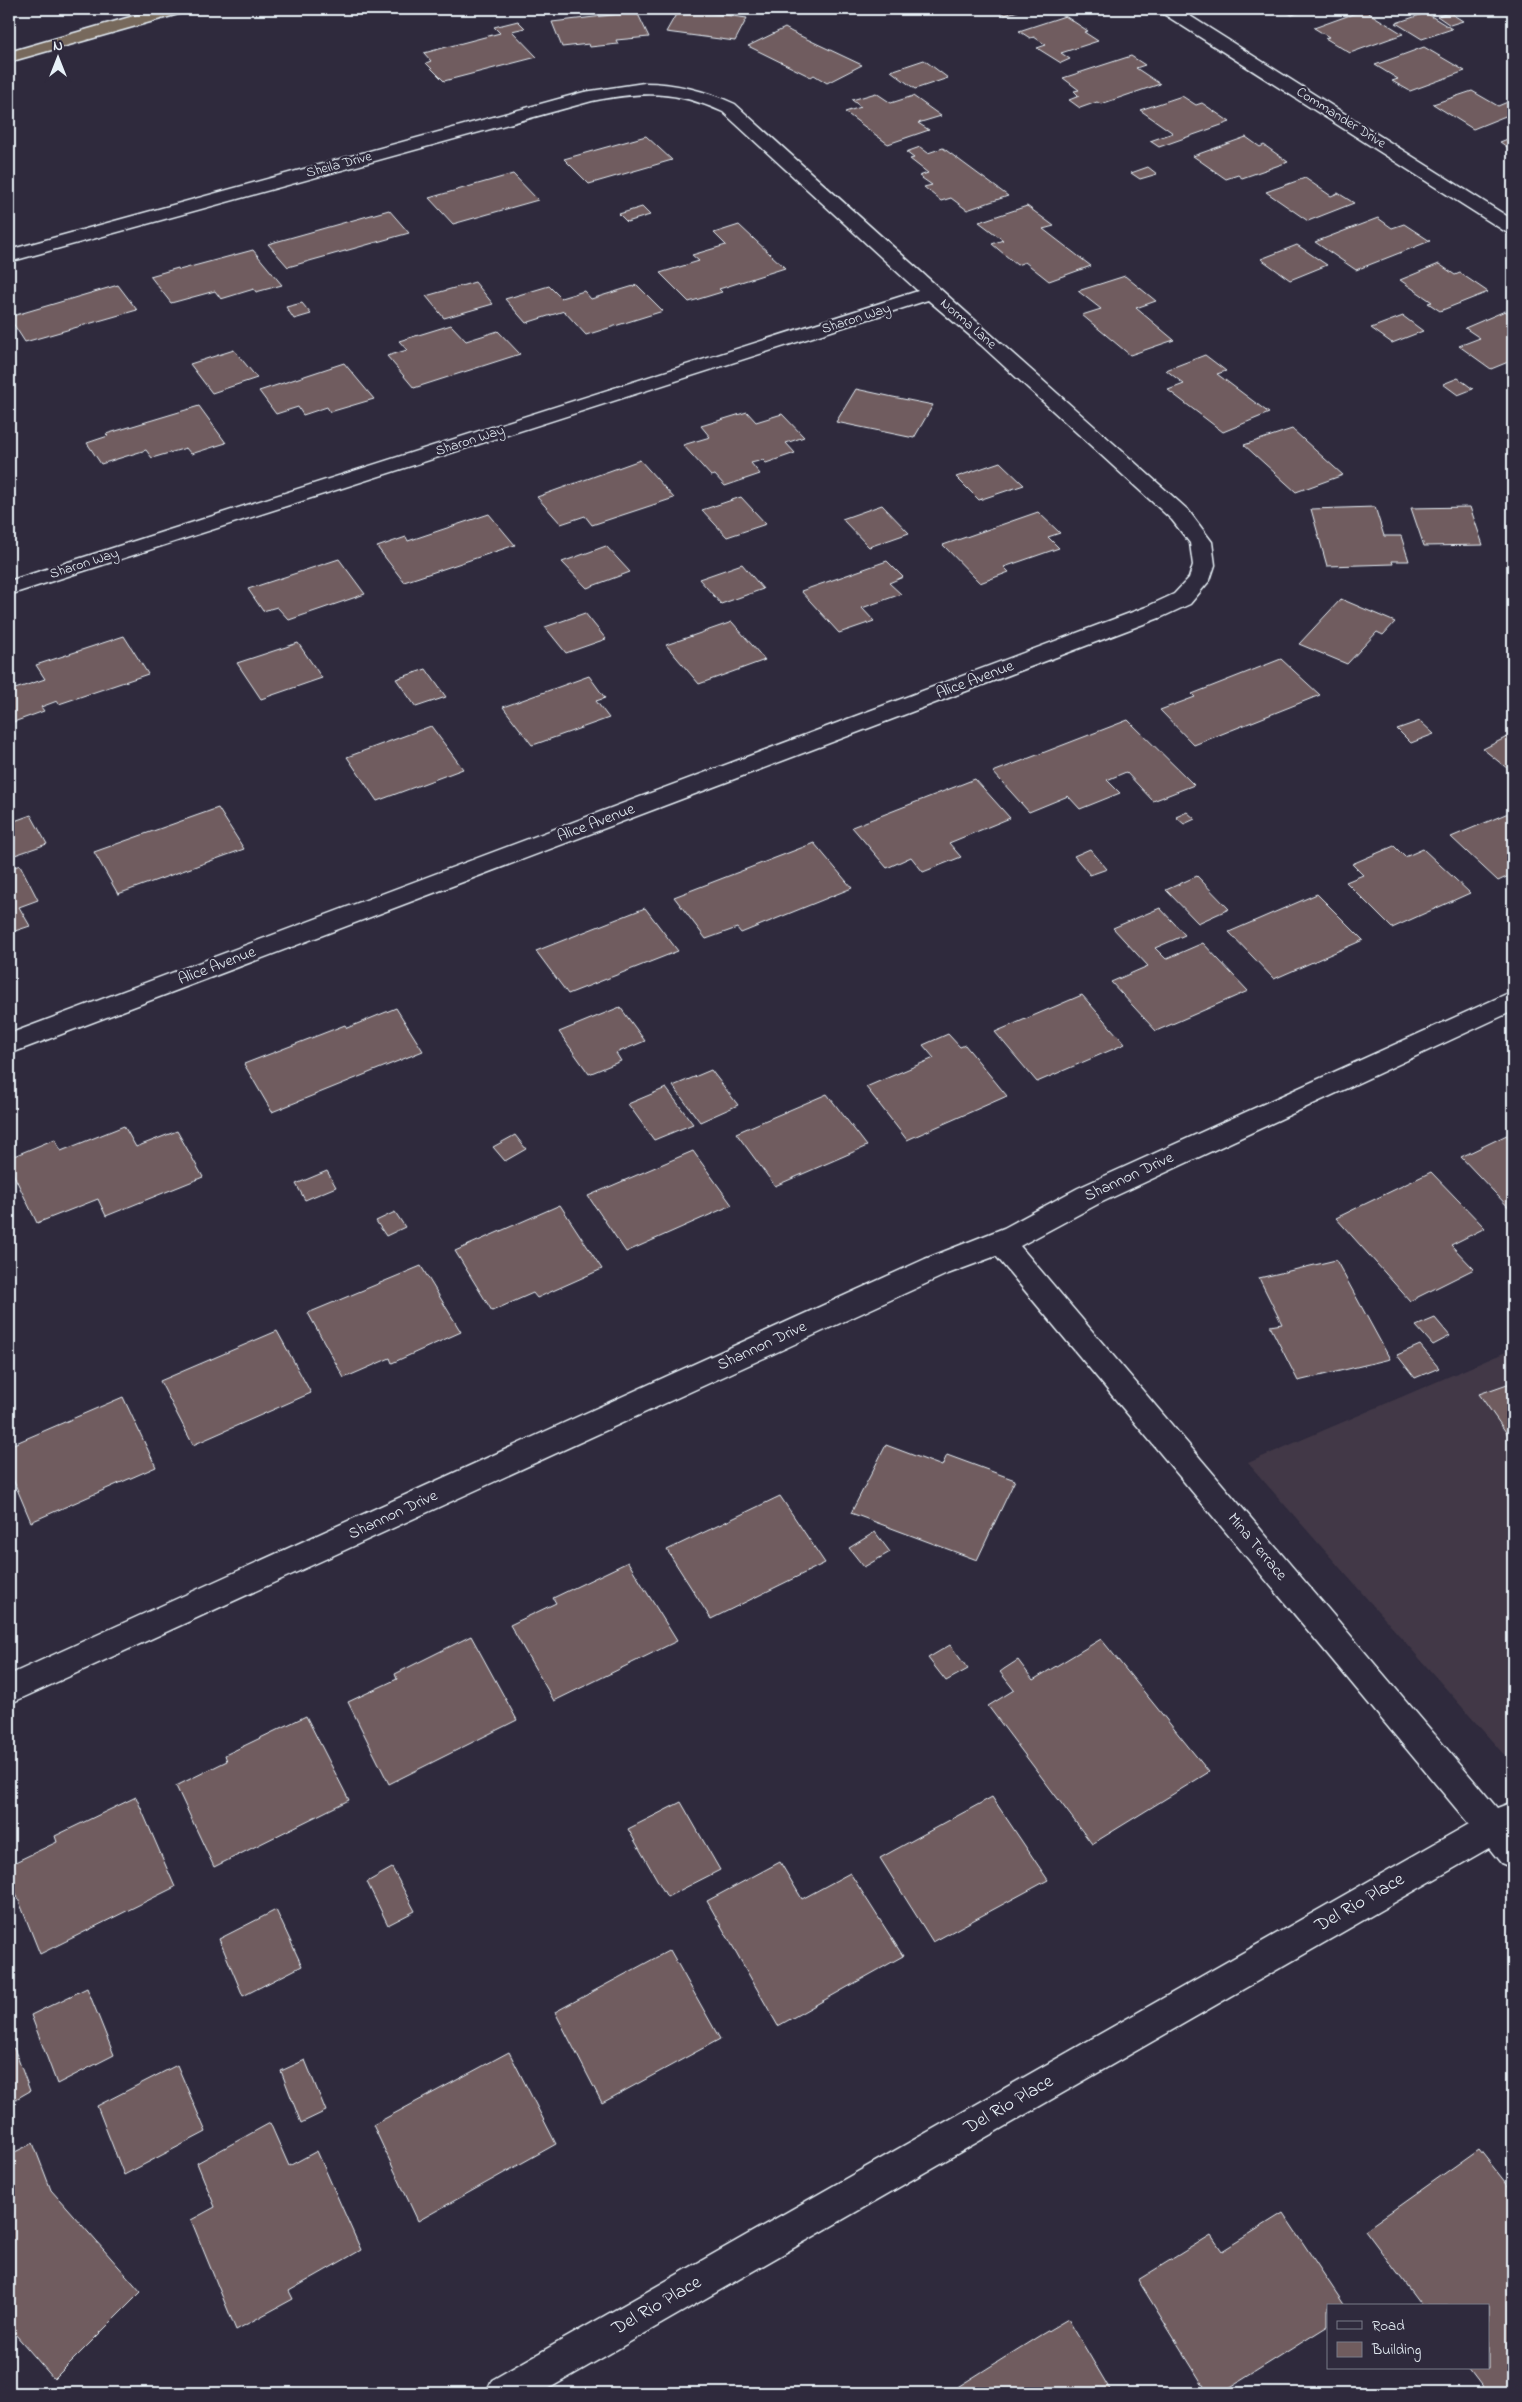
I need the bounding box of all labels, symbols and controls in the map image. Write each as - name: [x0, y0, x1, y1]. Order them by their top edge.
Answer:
- north arrow: [32, 32, 82, 82]
- text: N: [53, 36, 63, 57]
- street label: Commander Drive: [1292, 82, 1391, 154]
- street label: Sheila Drive: [304, 146, 375, 184]
- street label: Norma Lane: [935, 293, 1001, 355]
- street label: Sharon Way: [819, 298, 894, 341]
- street label: Sharon Way: [433, 420, 508, 463]
- street label: Sharon Way: [47, 543, 122, 586]
- street label: Alice Avenue: [933, 654, 1018, 706]
- street label: Alice Avenue: [554, 797, 639, 849]
- street label: Alice Avenue: [175, 940, 260, 992]
- street label: Shannon Drive: [1080, 1146, 1178, 1208]
- street label: Shannon Drive: [713, 1315, 811, 1377]
- street label: Shannon Drive: [344, 1484, 442, 1546]
- street label: Mina Terrace: [1221, 1508, 1293, 1587]
- street label: Del Rio Place: [1309, 1866, 1410, 1940]
- street label: Del Rio Place: [958, 2068, 1059, 2142]
- street label: Del Rio Place: [606, 2269, 707, 2343]
- legend: [1327, 2304, 1490, 2370]
- text: Road: [1372, 2315, 1405, 2337]
- text: Building: [1371, 2339, 1421, 2362]

